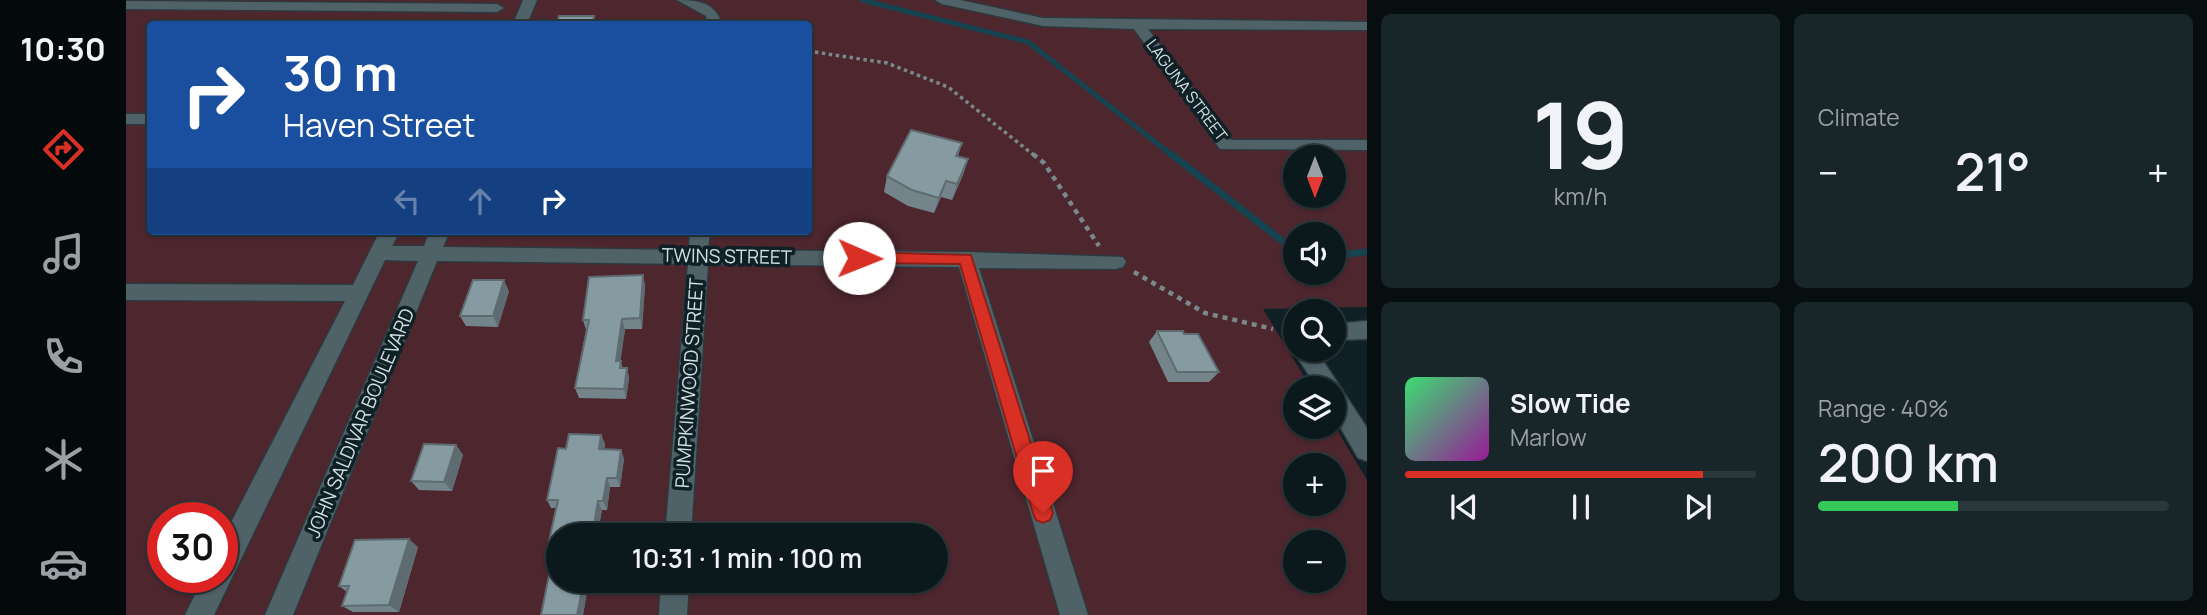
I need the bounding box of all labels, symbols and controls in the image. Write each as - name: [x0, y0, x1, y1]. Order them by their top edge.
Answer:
- text: 10:30: [20, 27, 106, 71]
- street label: LAGUNA STREET: [1141, 35, 1233, 146]
- text: 30 m: [283, 39, 398, 106]
- icon: right: [168, 49, 259, 140]
- text: 19: [1532, 72, 1629, 196]
- text: Climate: [1818, 101, 1900, 133]
- text: Haven Street: [283, 103, 475, 147]
- icon: directions: [39, 125, 88, 174]
- text: 21°: [1955, 136, 2031, 207]
- north arrow: [1283, 145, 1346, 208]
- map controls: [1283, 145, 1346, 593]
- text: −: [1818, 146, 1839, 198]
- text: +: [2147, 146, 2169, 198]
- text: km/h: [1554, 180, 1607, 212]
- icon: left: [388, 182, 426, 220]
- icon: ahead: [461, 182, 499, 220]
- icon: right: [534, 182, 572, 220]
- position arrow: [822, 221, 896, 295]
- button: sound: [1283, 222, 1346, 285]
- icon: music: [39, 229, 88, 278]
- street label: TWINS STREET: [662, 242, 793, 270]
- street label: PUMPKINWOOD STREET: [669, 276, 709, 489]
- button: search: [1283, 299, 1346, 362]
- street label: JOHN SALDIVAR BOULEVARD: [300, 304, 420, 542]
- icon: phone: [39, 332, 88, 381]
- button: layers: [1283, 376, 1346, 439]
- text: Slow Tide: [1510, 385, 1631, 421]
- text: Range · 40%: [1818, 392, 1949, 424]
- text: Marlow: [1510, 421, 1587, 453]
- text: 200 km: [1818, 427, 1999, 498]
- icon: climate: [39, 435, 88, 484]
- pin: [1013, 441, 1073, 513]
- icon: arrive: [1024, 452, 1062, 490]
- button: +: [1283, 453, 1346, 516]
- icon: previous: [1445, 488, 1483, 526]
- icon: pause: [1562, 488, 1600, 526]
- icon: next: [1679, 488, 1717, 526]
- speed limit sign: 30: [147, 502, 238, 593]
- button: −: [1283, 530, 1346, 593]
- icon: car: [39, 539, 88, 588]
- text: 10:31 · 1 min · 100 m: [632, 540, 862, 576]

